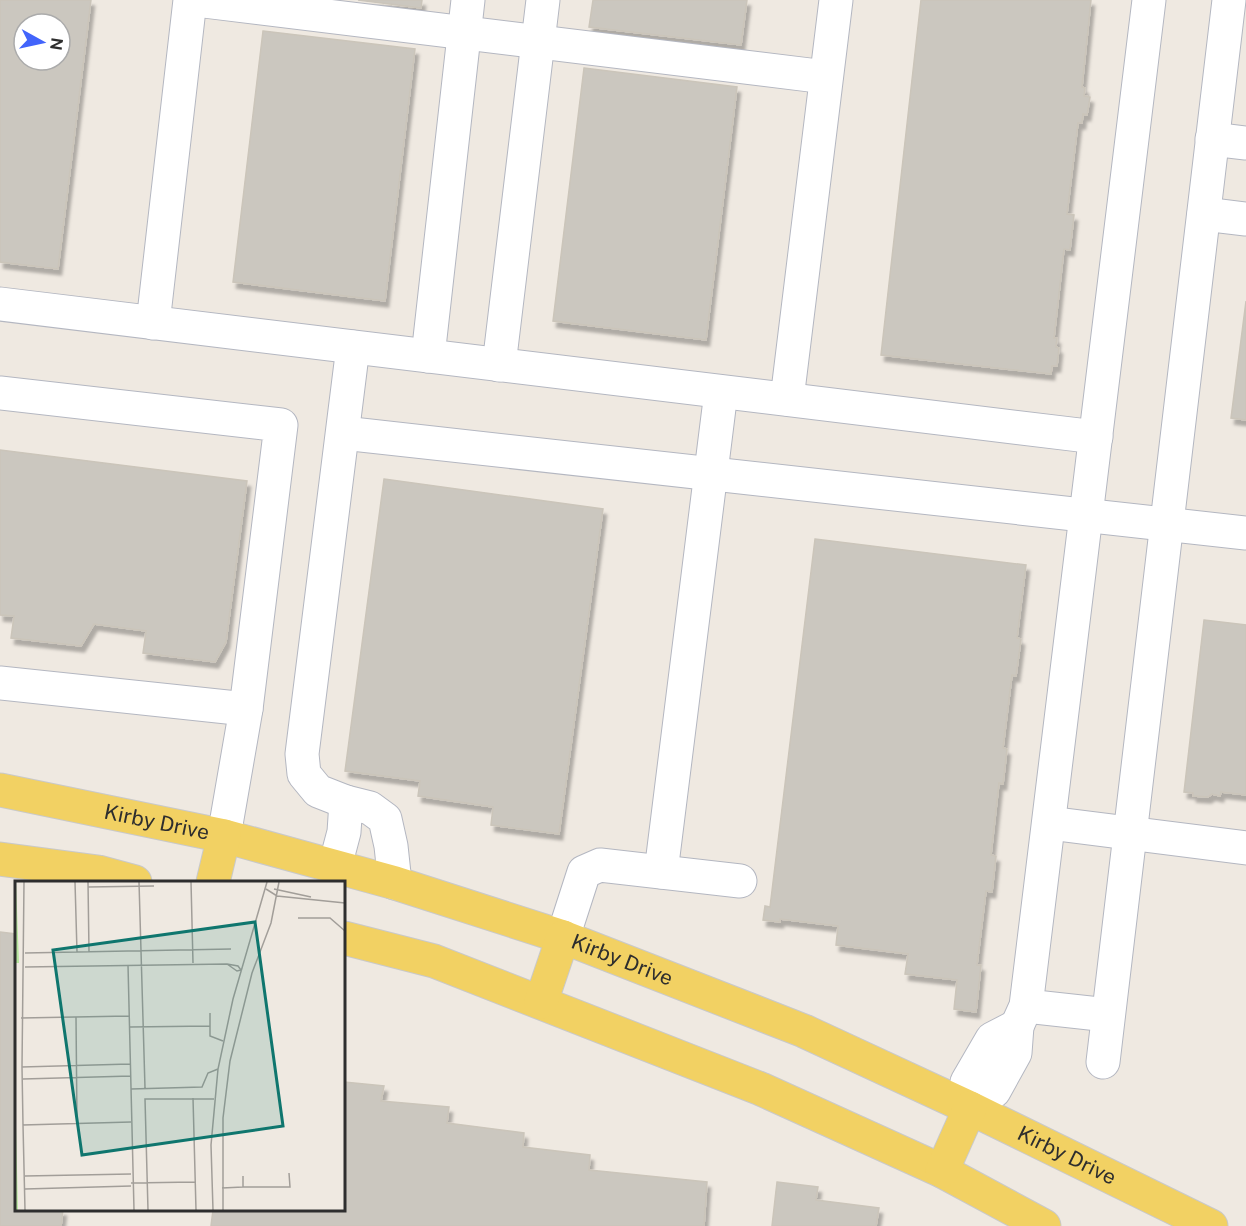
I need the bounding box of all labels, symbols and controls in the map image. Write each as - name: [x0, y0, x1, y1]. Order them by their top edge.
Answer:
- north arrow: [12, 12, 72, 72]
- text: N: [46, 36, 67, 52]
- street label: Kirby Drive: [102, 799, 212, 845]
- inset map: [15, 881, 345, 1211]
- street label: Kirby Drive: [568, 929, 677, 991]
- street label: Kirby Drive: [1014, 1120, 1121, 1190]

